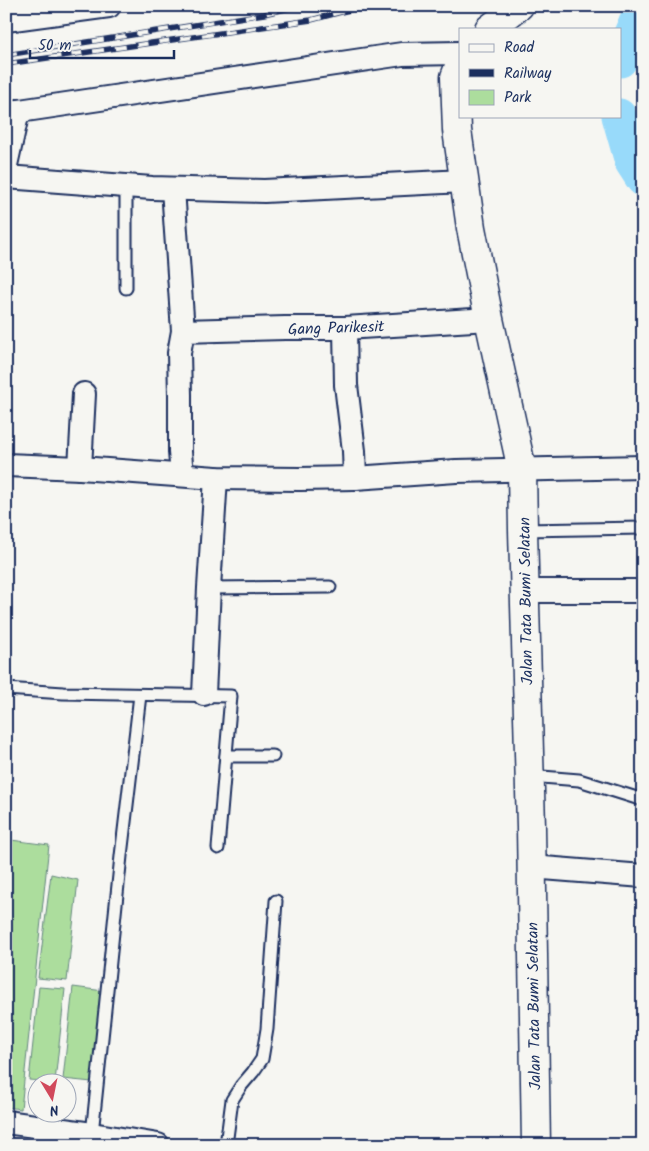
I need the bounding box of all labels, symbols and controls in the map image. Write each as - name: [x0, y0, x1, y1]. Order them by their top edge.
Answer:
- scale bar: [30, 28, 174, 60]
- legend: [459, 28, 622, 118]
- text: 50 m: [38, 34, 72, 58]
- text: Road: [504, 36, 535, 60]
- text: Railway: [504, 62, 552, 86]
- text: Park: [504, 86, 532, 110]
- street label: Gang Parikesit: [287, 314, 386, 343]
- street label: Jalan Tata Bumi Selatan: [513, 517, 540, 685]
- street label: Jalan Tata Bumi Selatan: [521, 922, 548, 1090]
- north arrow: [28, 1074, 78, 1124]
- text: N: [48, 1098, 60, 1121]

